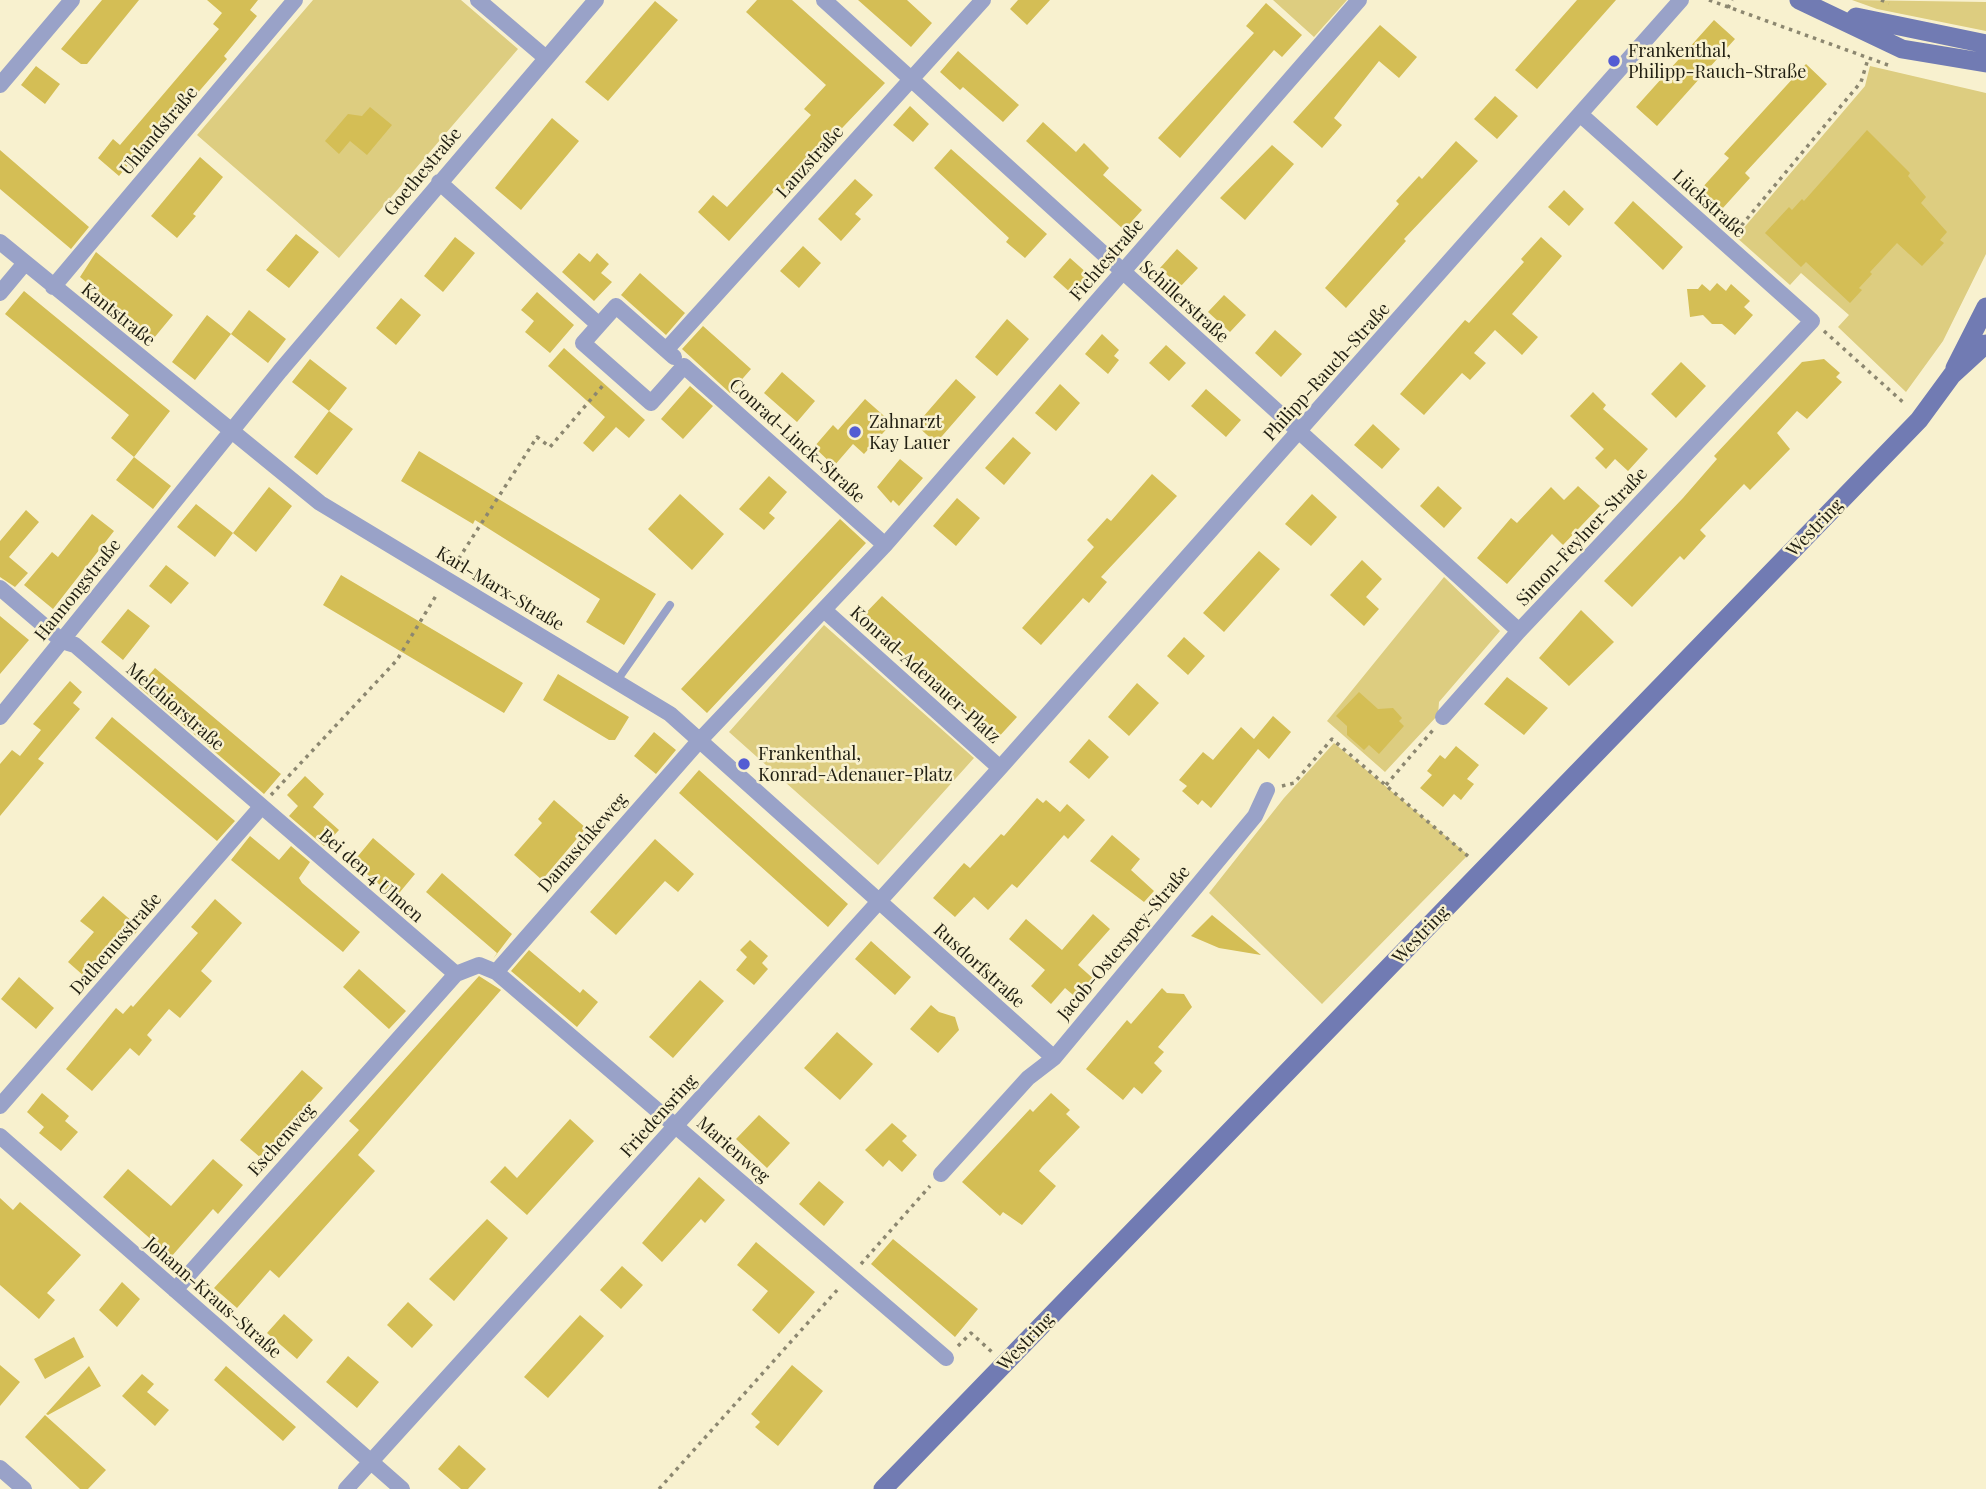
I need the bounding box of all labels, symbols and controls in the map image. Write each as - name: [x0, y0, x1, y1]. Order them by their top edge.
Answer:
- place label: Frankenthal, Philipp-Rauch-Straße: [1628, 40, 1806, 82]
- marker: Frankenthal, Philipp-Rauch-Straße: [1606, 53, 1622, 69]
- street label: Uhlandstraße: [116, 82, 202, 180]
- street label: Lanzstraße: [772, 121, 848, 203]
- street label: Goethestraße: [380, 123, 466, 221]
- street label: Lückstraße: [1668, 166, 1750, 242]
- street label: Fichtestraße: [1066, 215, 1148, 305]
- street label: Schillerstraße: [1135, 256, 1233, 348]
- street label: Kantstraße: [77, 279, 159, 351]
- street label: Philipp-Rauch-Straße: [1259, 298, 1395, 446]
- street label: Conrad-Linck-Straße: [725, 374, 869, 508]
- place label: Zahnarzt Kay Lauer: [869, 411, 950, 453]
- marker: Zahnarzt Kay Lauer: [847, 424, 863, 440]
- street label: Simon-Feylner-Straße: [1512, 463, 1652, 611]
- street label: Westring: [1782, 495, 1848, 561]
- street label: Hannongstraße: [30, 535, 126, 645]
- street label: Karl-Marx-Straße: [432, 542, 568, 636]
- street label: Konrad-Adenauer-Platz: [845, 602, 1005, 748]
- street label: Melchiorstraße: [122, 659, 228, 755]
- place label: Frankenthal, Konrad-Adenauer-Platz: [758, 743, 953, 786]
- marker: Frankenthal, Konrad-Adenauer-Platz: [736, 756, 752, 772]
- street label: Damaschkeweg: [534, 789, 632, 897]
- street label: Bei den 4 Ulmen: [314, 825, 428, 927]
- street label: Jacob-Osterspey-Straße: [1053, 861, 1195, 1025]
- street label: Dathenusstraße: [66, 889, 166, 999]
- street label: Westring: [1388, 902, 1454, 968]
- street label: Rusdorfstraße: [929, 919, 1029, 1013]
- street label: Friedensring: [616, 1070, 702, 1162]
- street label: Eschenweg: [244, 1099, 320, 1181]
- street label: Marienweg: [692, 1112, 774, 1188]
- street label: Johann-Kraus-Straße: [140, 1233, 286, 1363]
- street label: Westring: [993, 1309, 1059, 1375]

